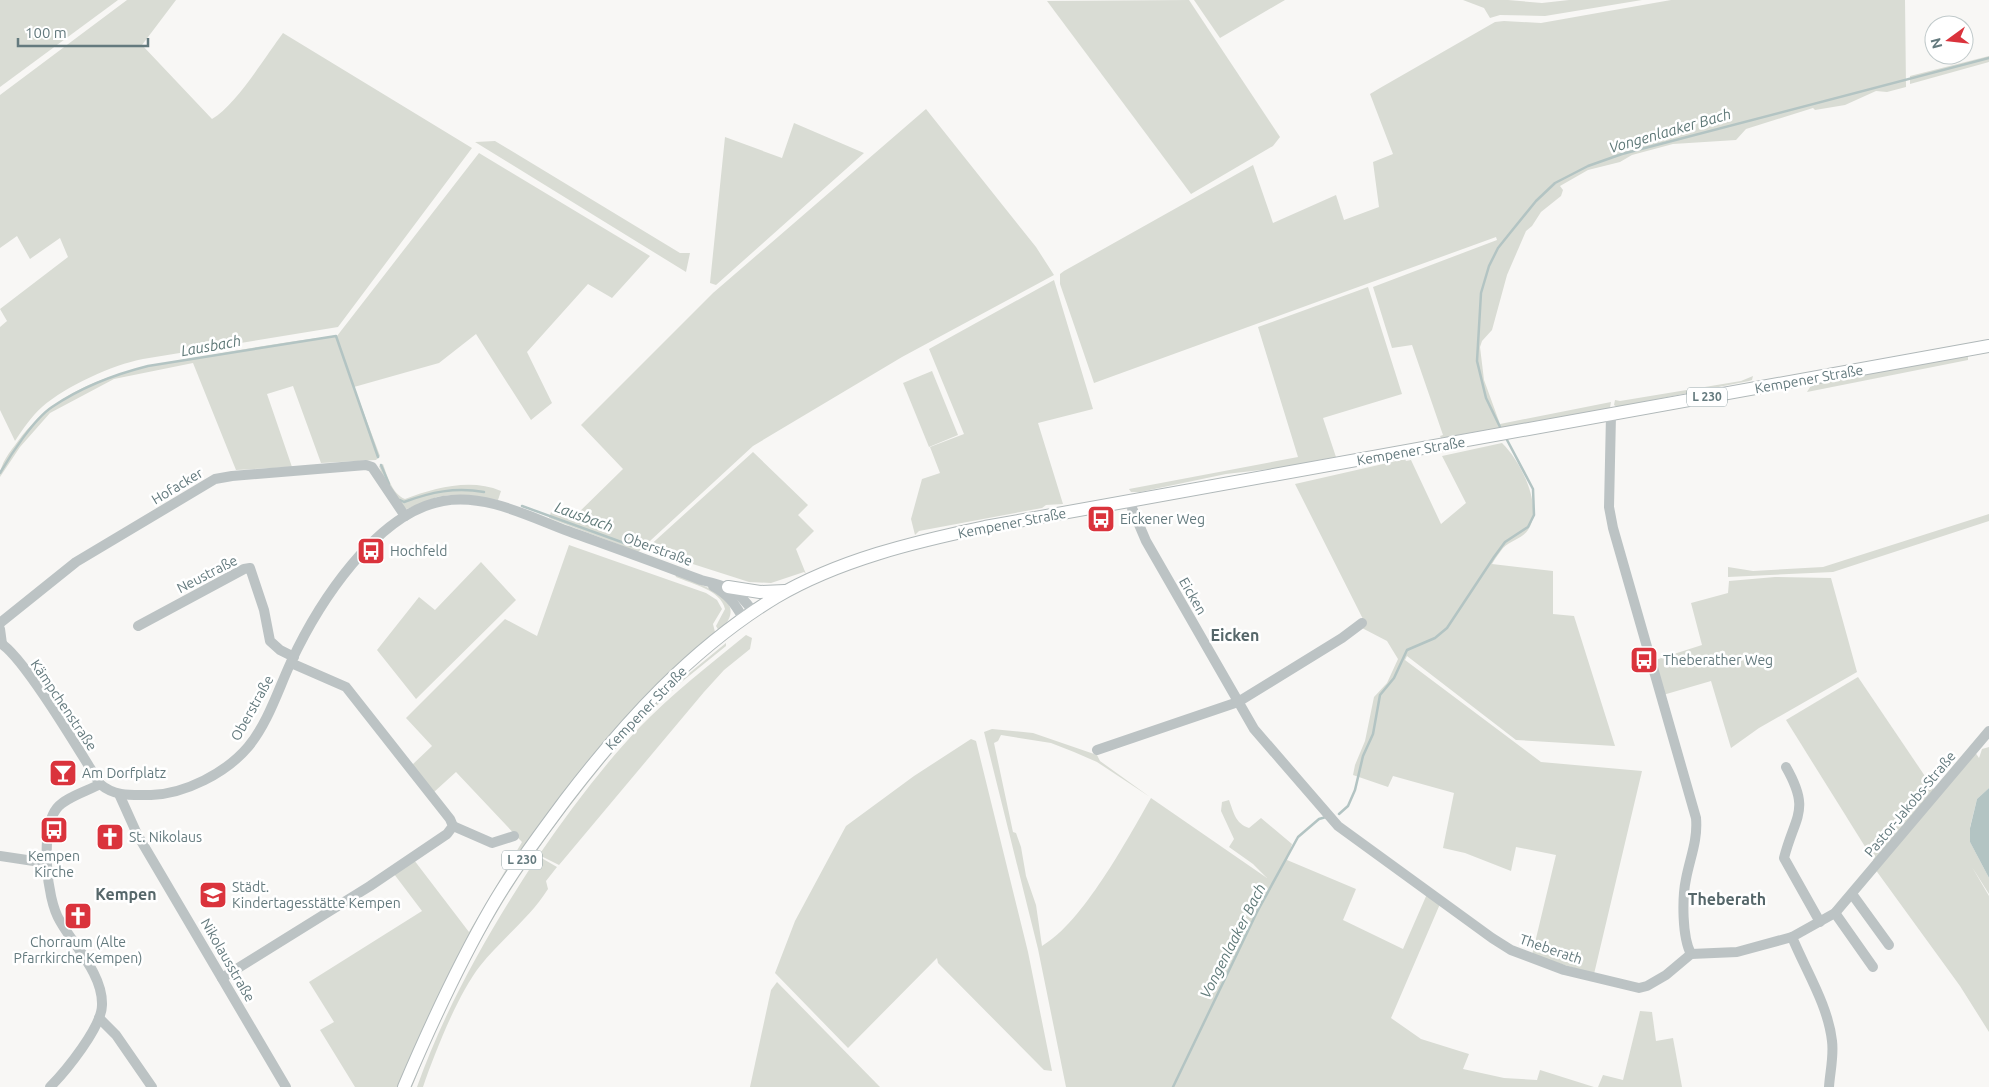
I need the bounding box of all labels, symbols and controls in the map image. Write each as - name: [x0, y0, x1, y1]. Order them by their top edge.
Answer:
- scale bar: [18, 15, 148, 47]
- north arrow: [1924, 15, 1974, 65]
- text: 100 m: [25, 24, 67, 41]
- text: N: [1927, 36, 1946, 50]
- water label: Vongenlaaker Bach: [1607, 105, 1733, 156]
- water label: Lausbach: [179, 332, 242, 359]
- street label: Kempener Straße: [1754, 362, 1864, 396]
- road number: L 230: [1687, 388, 1727, 407]
- street label: Kempener Straße: [1356, 434, 1466, 468]
- street label: Hofacker: [149, 464, 206, 507]
- water label: Lausbach: [553, 498, 616, 535]
- bus stop icon: Eickener Weg: [1086, 504, 1116, 534]
- street label: Kempener Straße: [957, 505, 1067, 541]
- place label: Eickener Weg: [1120, 511, 1205, 527]
- street label: Oberstraße: [621, 529, 695, 569]
- bus stop icon: Hochfeld: [356, 536, 386, 566]
- place label: Hochfeld: [390, 543, 447, 559]
- street label: Neustraße: [174, 552, 240, 596]
- street label: Eicken: [1176, 575, 1210, 617]
- district label: Eicken: [1211, 626, 1259, 644]
- bus stop icon: Theberather Weg: [1629, 645, 1659, 675]
- place label: Theberather Weg: [1663, 652, 1773, 668]
- street label: Kämpchenstraße: [28, 656, 100, 754]
- street label: Kempener Straße: [602, 663, 690, 753]
- street label: Oberstraße: [227, 672, 277, 744]
- street label: Pastor-Jakobs-Straße: [1861, 748, 1959, 860]
- bar icon: Am Dorfplatz: [48, 758, 78, 788]
- place label: Am Dorfplatz: [82, 765, 166, 781]
- bus stop icon: Kempen Kirche: [39, 815, 69, 845]
- church icon: St. Nikolaus: [95, 822, 125, 852]
- place label: St. Nikolaus: [129, 829, 202, 845]
- place label: Kempen Kirche: [28, 848, 80, 880]
- road number: L 230: [502, 850, 542, 870]
- place label: Städt. Kindertagesstätte Kempen: [232, 879, 401, 911]
- school or university icon: Städt. Kindertagesstätte Kempen: [198, 880, 228, 910]
- water label: Vongenlaaker Bach: [1196, 881, 1269, 1001]
- district label: Kempen: [95, 885, 157, 903]
- district label: Theberath: [1688, 890, 1766, 908]
- church icon: Chorraum (Alte Pfarrkirche Kempen): [63, 901, 93, 931]
- street label: Nikolausstraße: [198, 915, 258, 1005]
- street label: Theberath: [1517, 931, 1585, 967]
- place label: Chorraum (Alte Pfarrkirche Kempen): [14, 934, 142, 966]

